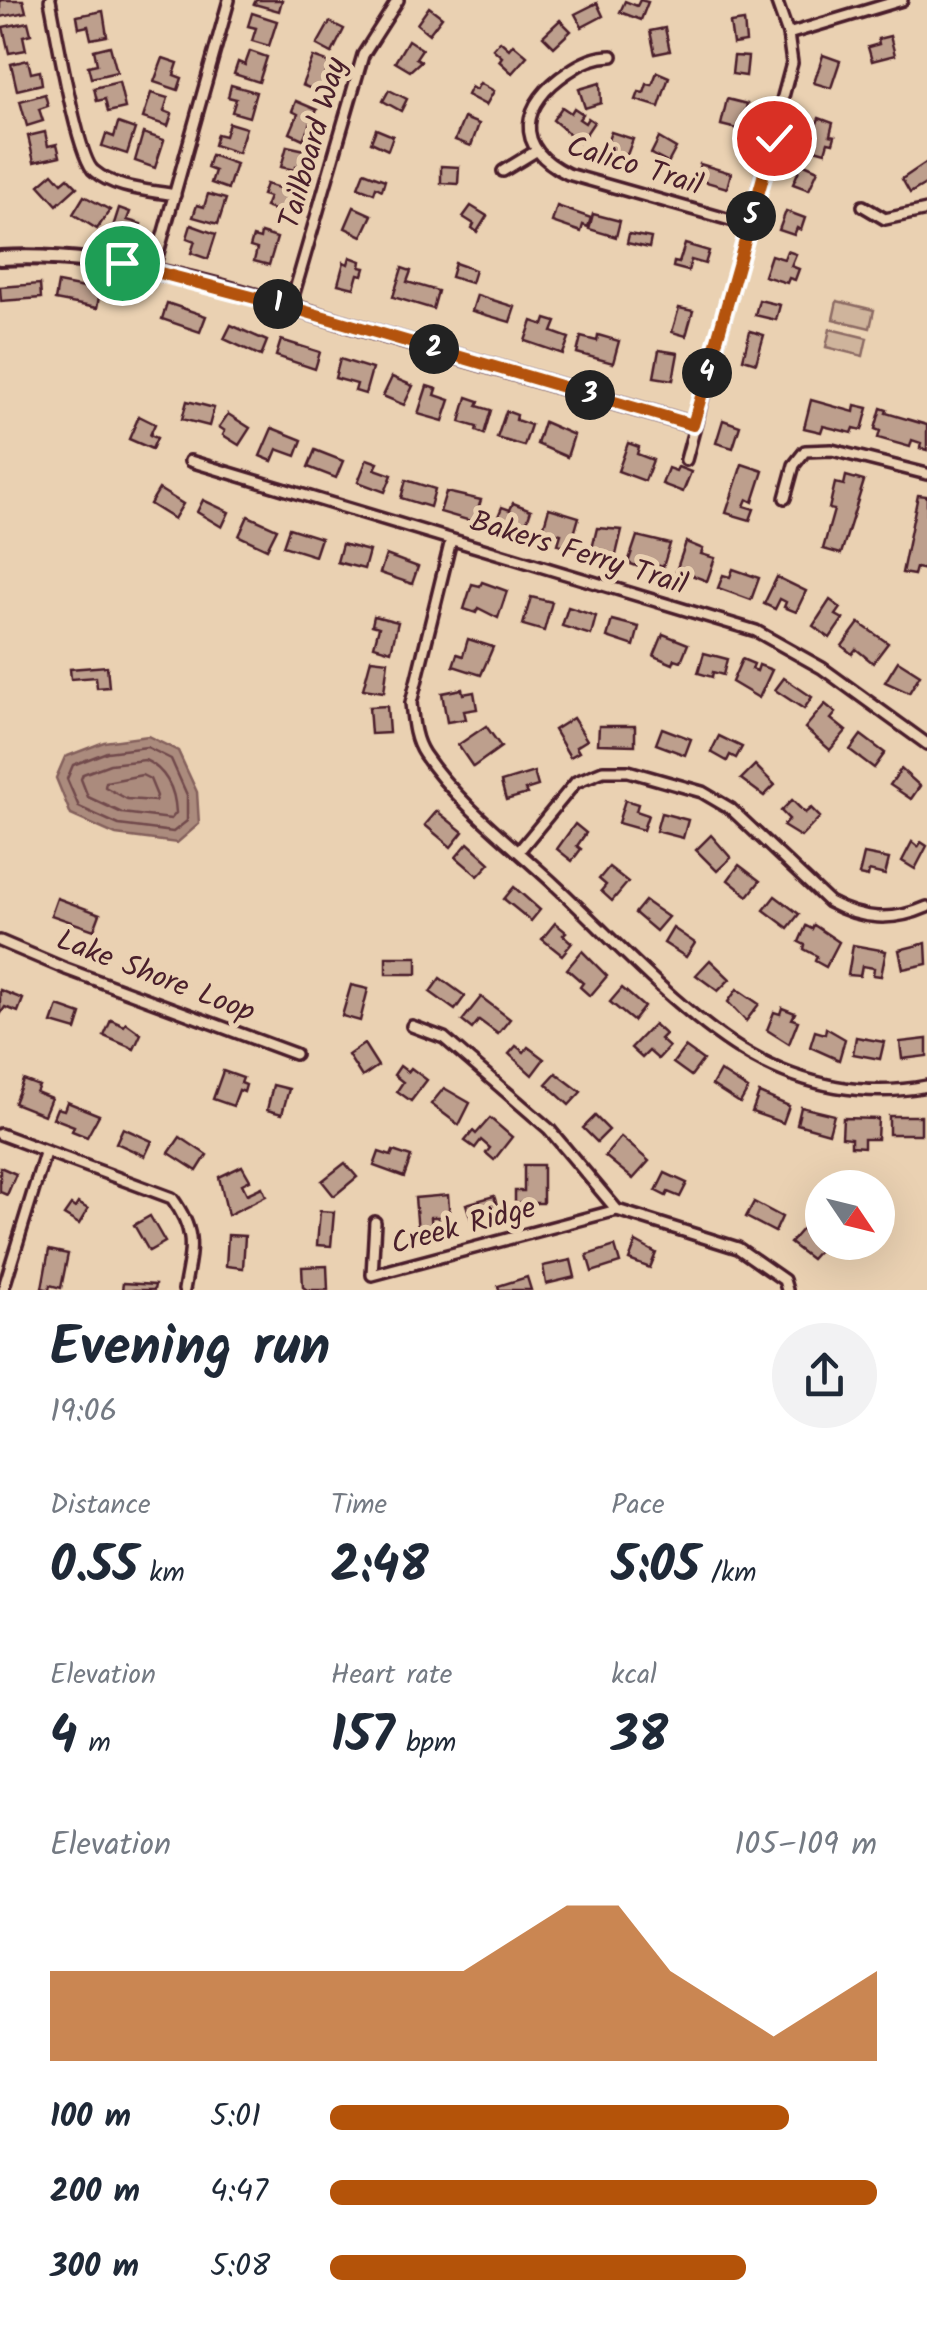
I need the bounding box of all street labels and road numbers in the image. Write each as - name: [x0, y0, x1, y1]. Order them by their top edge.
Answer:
- street label: Tailboard Way: [267, 51, 362, 235]
- street label: Calico Trail: [560, 123, 708, 210]
- street label: Bakers Ferry Trail: [464, 498, 693, 610]
- street label: Lake Shore Loop: [49, 917, 261, 1037]
- street label: Creek Ridge: [386, 1185, 541, 1269]

